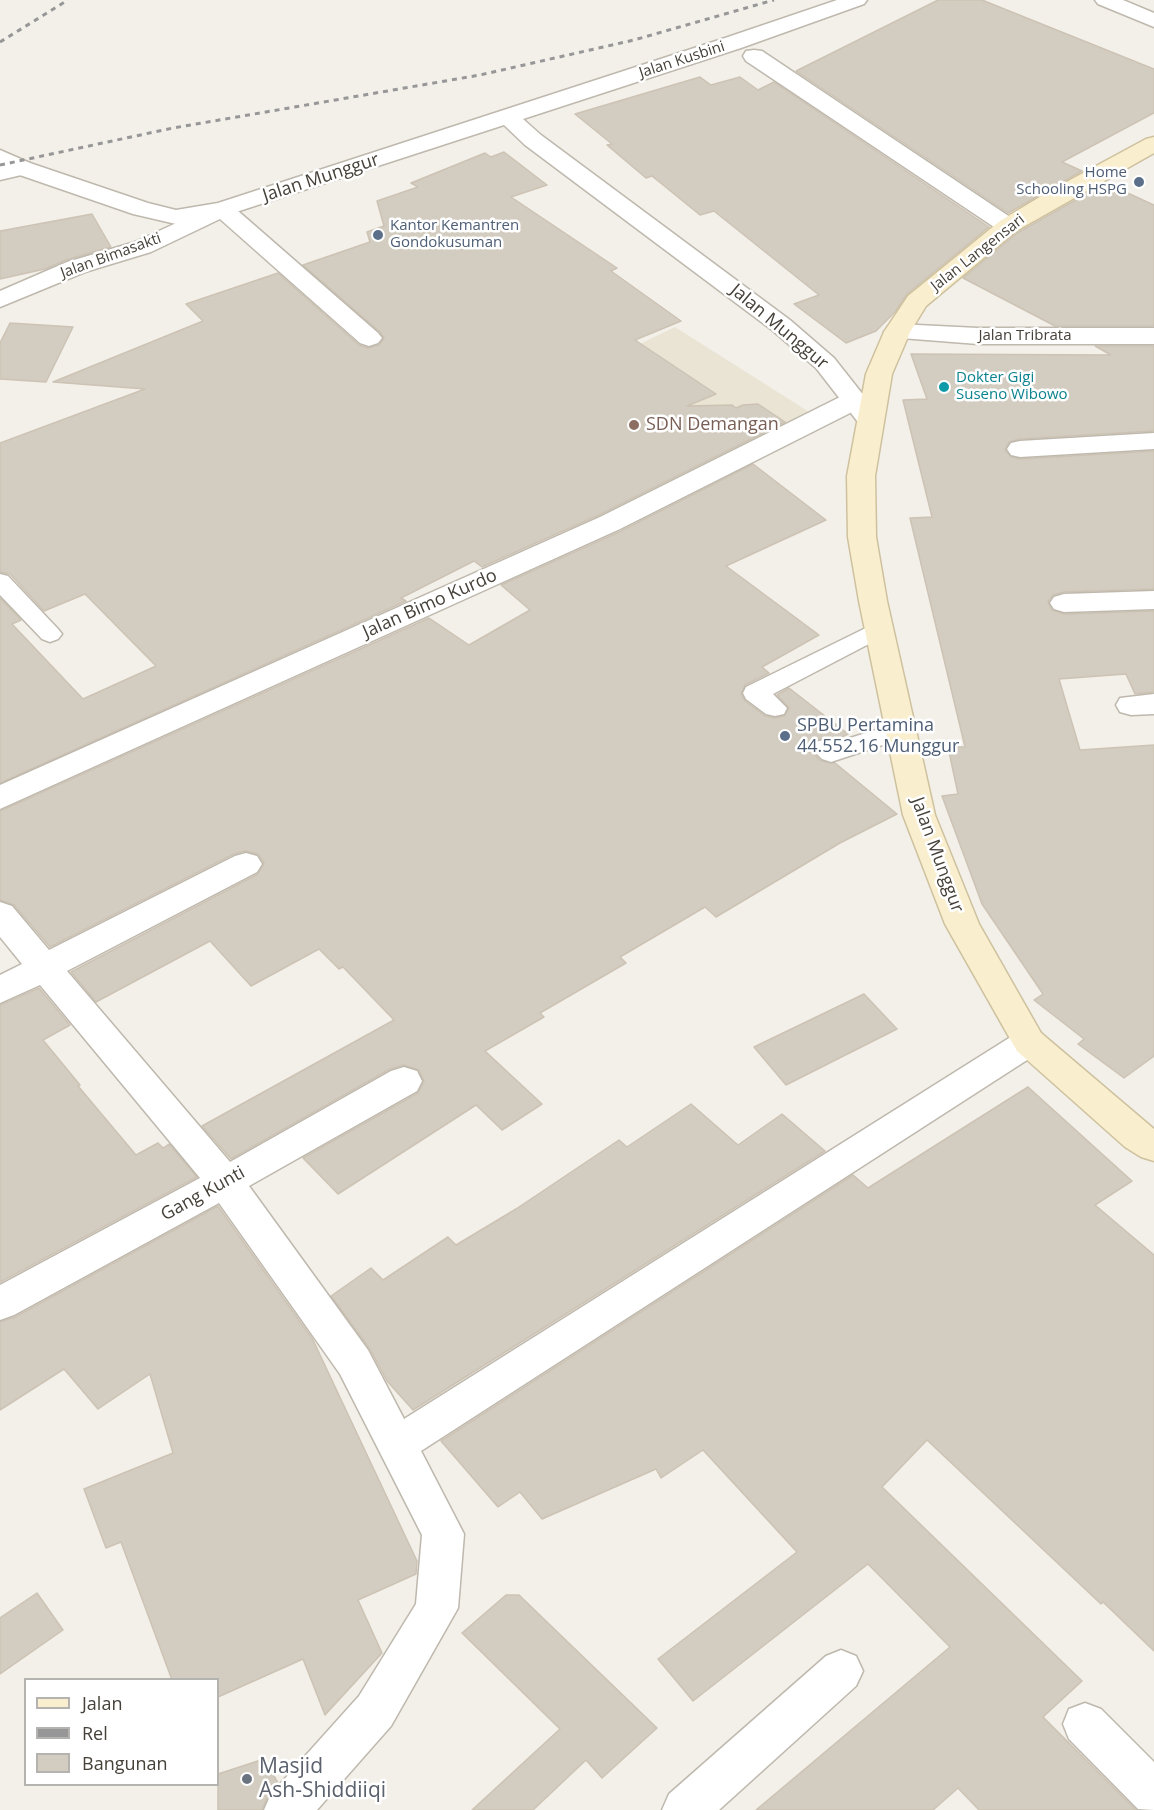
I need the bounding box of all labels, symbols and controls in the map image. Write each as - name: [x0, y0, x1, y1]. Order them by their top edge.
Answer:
- street label: Jalan Kusbini: [637, 38, 727, 82]
- street label: Jalan Munggur: [260, 149, 382, 207]
- place label: Home Schooling HSPG: [1016, 164, 1127, 199]
- marker: Home Schooling HSPG: [1132, 175, 1146, 189]
- street label: Jalan Langensari: [927, 211, 1029, 295]
- place label: Kantor Kemantren Gondokusuman: [390, 217, 519, 252]
- marker: Kantor Kemantren Gondokusuman: [371, 228, 385, 242]
- street label: Jalan Bimasakti: [58, 229, 164, 283]
- street label: Jalan Munggur: [726, 280, 832, 374]
- street label: Jalan Tribrata: [978, 327, 1072, 345]
- place label: Dokter Gigi Suseno Wibowo: [956, 369, 1068, 404]
- marker: Dokter Gigi Suseno Wibowo: [937, 380, 951, 394]
- place label: SDN Demangan: [646, 414, 779, 436]
- marker: SDN Demangan: [627, 418, 641, 432]
- street label: Jalan Bimo Kurdo: [360, 565, 500, 643]
- place label: SPBU Pertamina 44.552.16 Munggur: [797, 715, 959, 758]
- marker: SPBU Pertamina 44.552.16 Munggur: [778, 729, 792, 743]
- street label: Jalan Munggur: [906, 794, 968, 916]
- street label: Gang Kunti: [157, 1162, 249, 1226]
- legend: [24, 1678, 219, 1786]
- text: Jalan: [82, 1691, 122, 1715]
- text: Rel: [82, 1721, 108, 1745]
- text: Bangunan: [82, 1751, 168, 1775]
- place label: Masjid Ash-Shiddiiqi: [259, 1754, 386, 1804]
- marker: Masjid Ash-Shiddiiqi: [240, 1772, 254, 1786]

